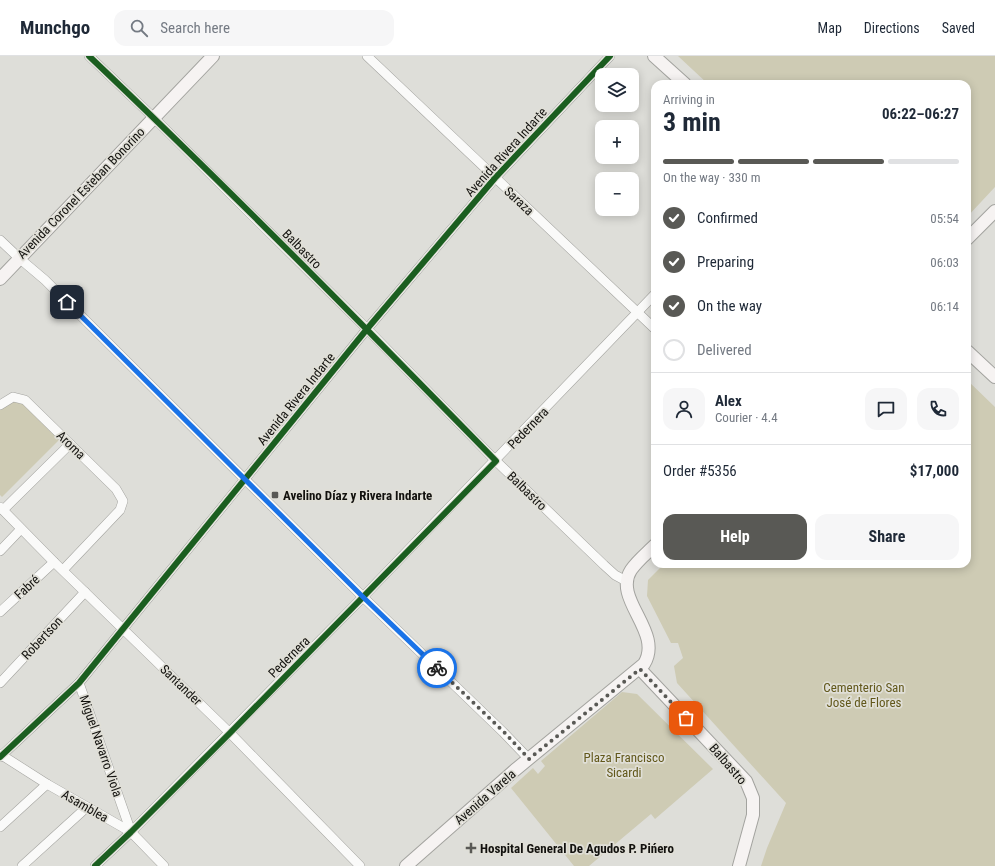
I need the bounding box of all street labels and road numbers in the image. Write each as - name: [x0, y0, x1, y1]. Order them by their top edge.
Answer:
- street label: Avenida Rivera Indarte: [462, 104, 550, 200]
- street label: Avenida Coronel Esteban Bonorino: [14, 124, 148, 262]
- street label: Saraza: [501, 184, 537, 218]
- street label: Balbastro: [279, 226, 325, 272]
- street label: Avenida Rivera Indarte: [254, 350, 338, 448]
- street label: Pedernera: [505, 404, 551, 452]
- street label: Aroma: [54, 428, 88, 462]
- street label: Balbastro: [504, 469, 550, 513]
- street label: Fabré: [11, 572, 43, 602]
- street label: Robertson: [19, 614, 65, 662]
- street label: Pedernera: [265, 633, 313, 681]
- street label: Santander: [157, 661, 205, 709]
- street label: Miguel Navarro Viola: [77, 693, 125, 799]
- street label: Balbastro: [706, 741, 750, 787]
- street label: Avenida Varela: [451, 766, 519, 828]
- street label: Asamblea: [59, 787, 111, 825]

